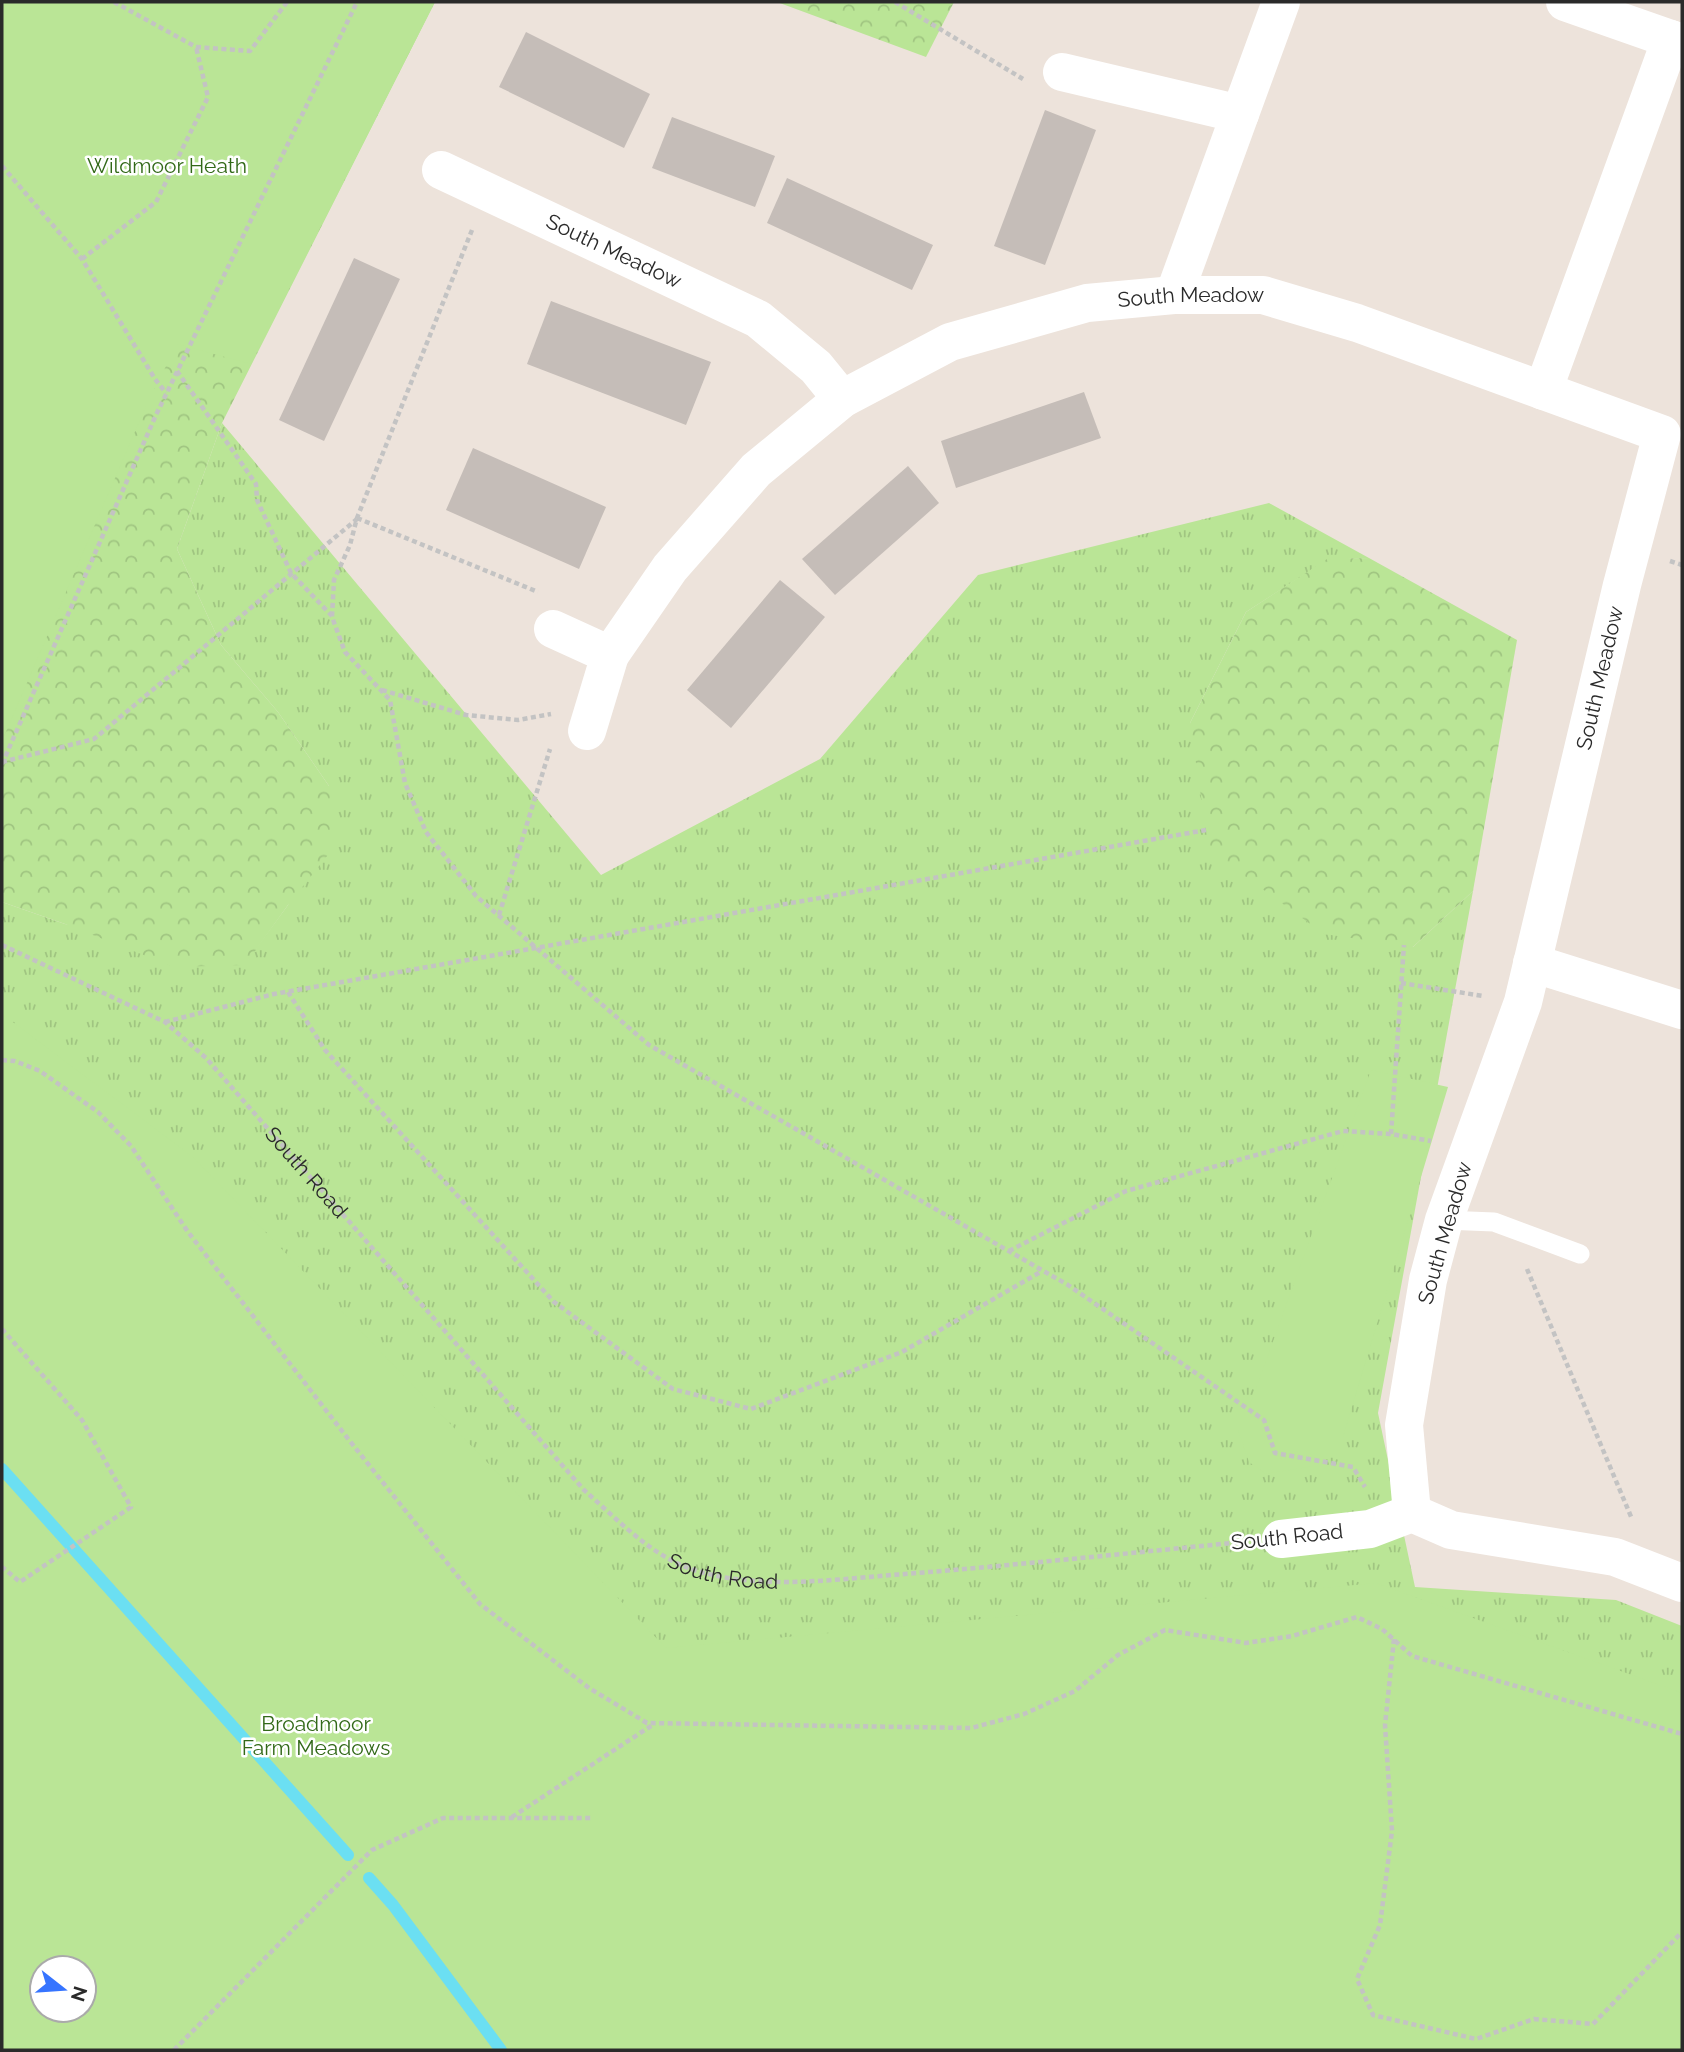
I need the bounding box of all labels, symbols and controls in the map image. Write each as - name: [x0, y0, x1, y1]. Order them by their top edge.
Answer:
- park label: Wildmoor Heath: [87, 153, 247, 178]
- street label: South Meadow: [542, 208, 686, 293]
- street label: South Meadow: [1117, 282, 1264, 312]
- street label: South Meadow: [1571, 604, 1628, 752]
- street label: South Road: [260, 1122, 353, 1223]
- street label: South Meadow: [1412, 1159, 1477, 1307]
- street label: South Road: [1230, 1518, 1344, 1555]
- street label: South Road: [664, 1548, 779, 1594]
- park label: Broadmoor Farm Meadows: [242, 1711, 390, 1760]
- north arrow: [28, 1954, 98, 2024]
- text: N: [67, 1984, 92, 2004]

